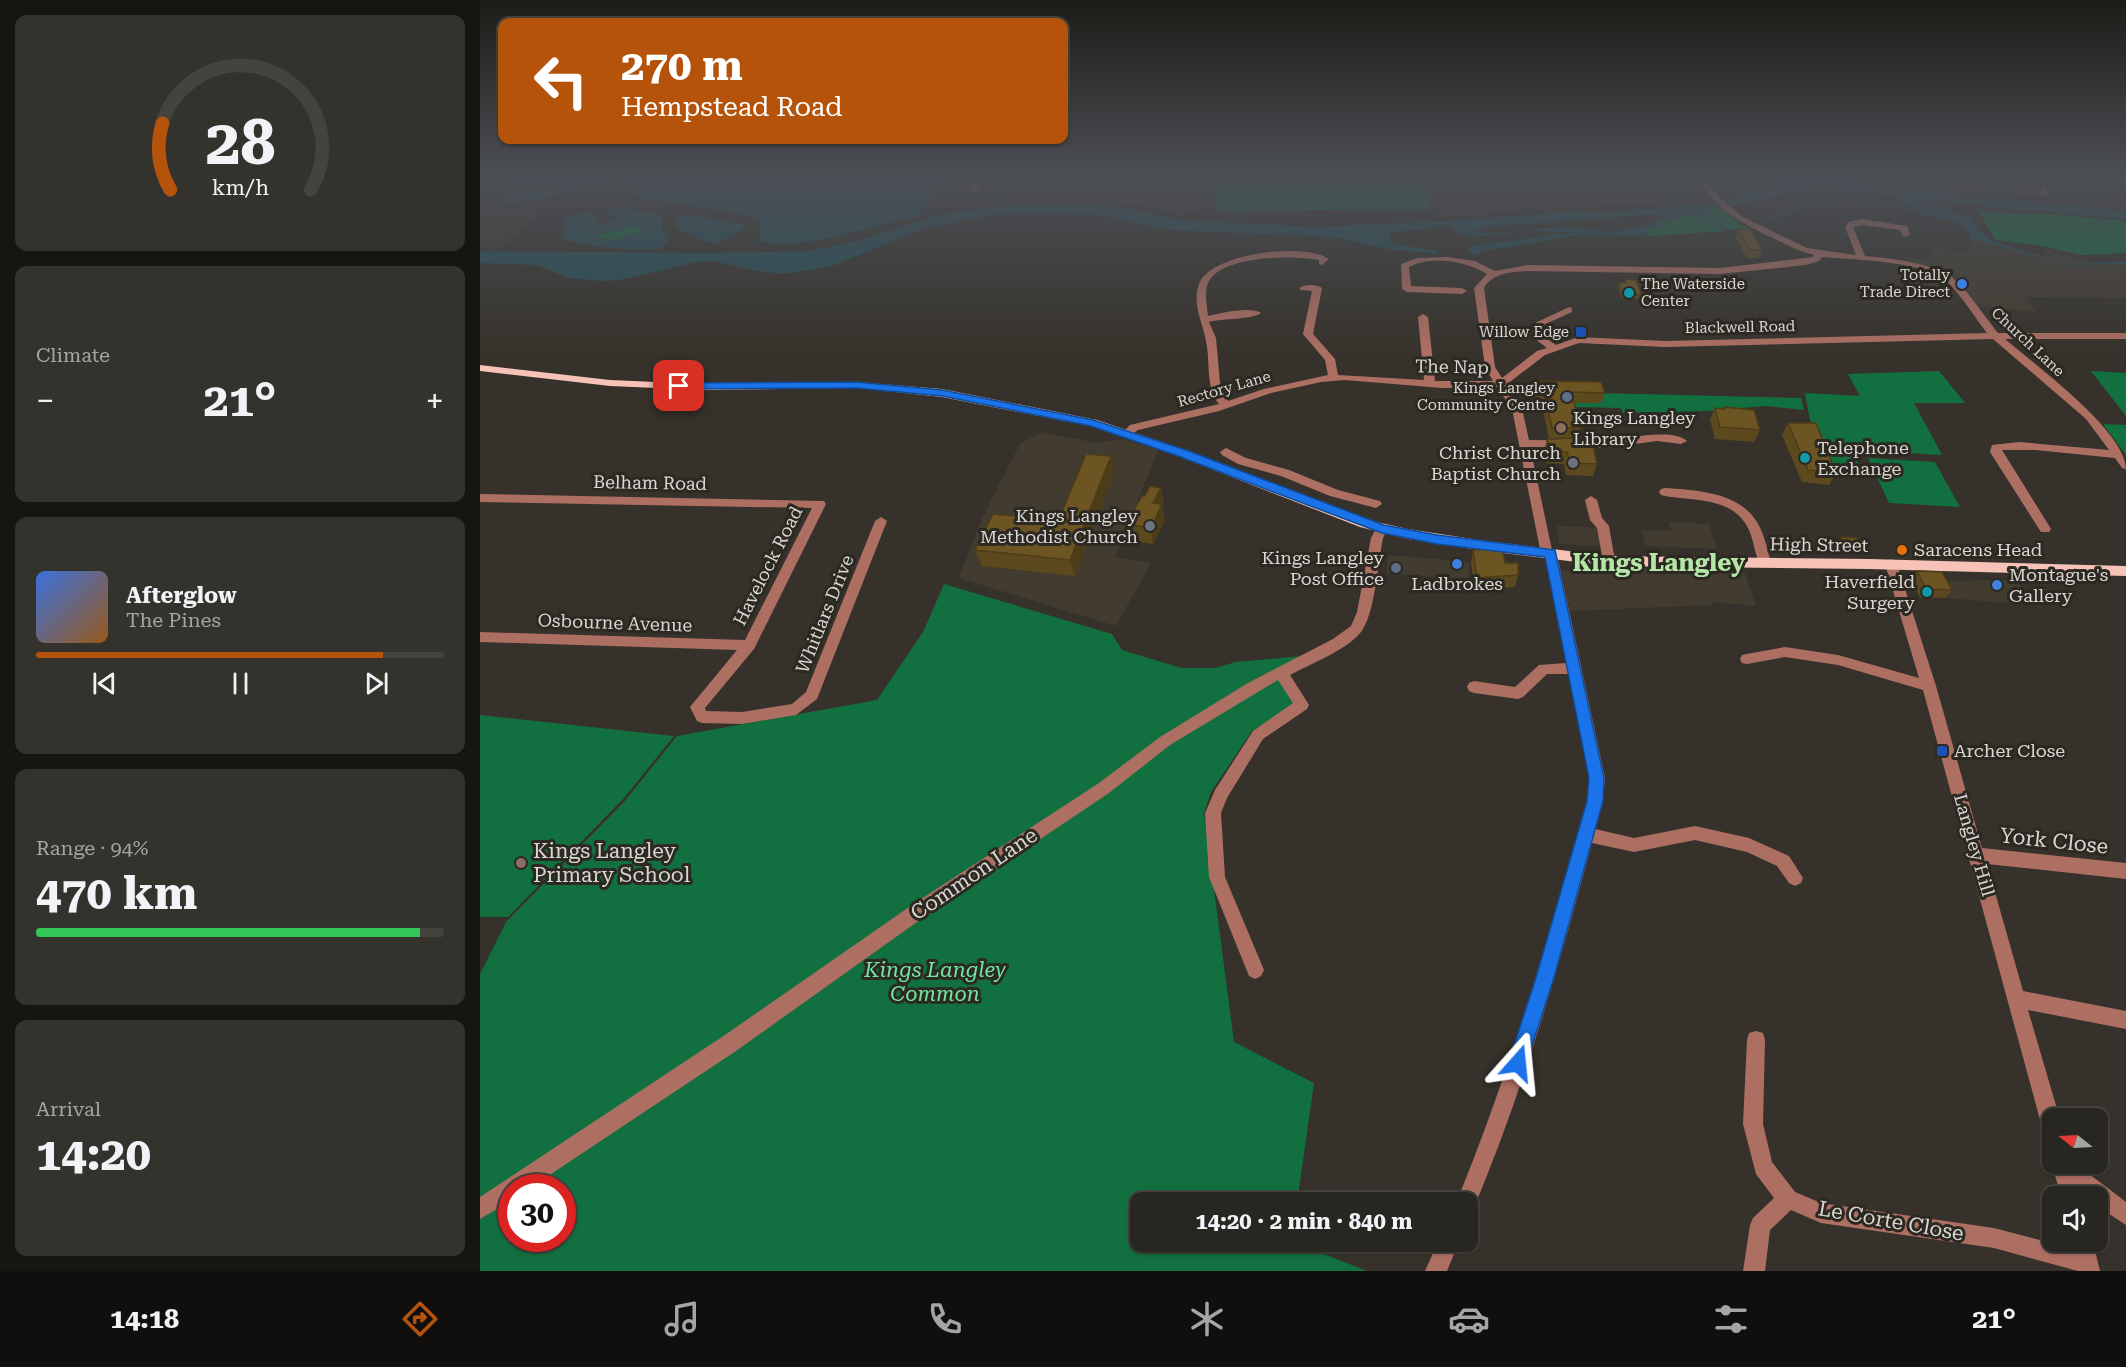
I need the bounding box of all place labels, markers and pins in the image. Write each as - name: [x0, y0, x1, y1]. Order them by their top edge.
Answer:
- place label: Totally Trade Direct: [1860, 266, 1950, 301]
- place label: The Waterside Center: [1641, 275, 1745, 310]
- marker: Totally Trade Direct: [1955, 277, 1969, 291]
- marker: The Waterside Center: [1622, 286, 1636, 300]
- place label: Willow Edge: [1479, 323, 1569, 341]
- marker: Willow Edge: [1574, 325, 1588, 339]
- pin: [653, 360, 704, 411]
- place label: Kings Langley Community Centre: [1417, 379, 1555, 414]
- marker: Kings Langley Community Centre: [1560, 390, 1574, 404]
- place label: Kings Langley Library: [1573, 407, 1696, 449]
- marker: Kings Langley Library: [1554, 421, 1568, 435]
- place label: Telephone Exchange: [1817, 437, 1909, 479]
- place label: Christ Church Baptist Church: [1431, 442, 1561, 484]
- marker: Telephone Exchange: [1798, 451, 1812, 465]
- marker: Christ Church Baptist Church: [1566, 456, 1580, 470]
- place label: Kings Langley Methodist Church: [980, 505, 1138, 547]
- marker: Kings Langley Methodist Church: [1143, 519, 1157, 533]
- place label: Saracens Head: [1914, 539, 2043, 560]
- marker: Saracens Head: [1895, 543, 1909, 557]
- place label: Kings Langley Post Office: [1261, 547, 1384, 589]
- marker: Ladbrokes: [1450, 557, 1464, 571]
- marker: Kings Langley Post Office: [1389, 561, 1403, 575]
- place label: Montague's Gallery: [2009, 564, 2108, 606]
- place label: Haverfield Surgery: [1825, 571, 1915, 613]
- place label: Ladbrokes: [1411, 573, 1503, 594]
- marker: Montague's Gallery: [1990, 578, 2004, 592]
- marker: Haverfield Surgery: [1920, 585, 1934, 599]
- place label: Archer Close: [1954, 740, 2065, 761]
- marker: Archer Close: [1935, 744, 1949, 758]
- place label: Kings Langley Primary School: [533, 839, 691, 887]
- marker: Kings Langley Primary School: [514, 856, 528, 870]

